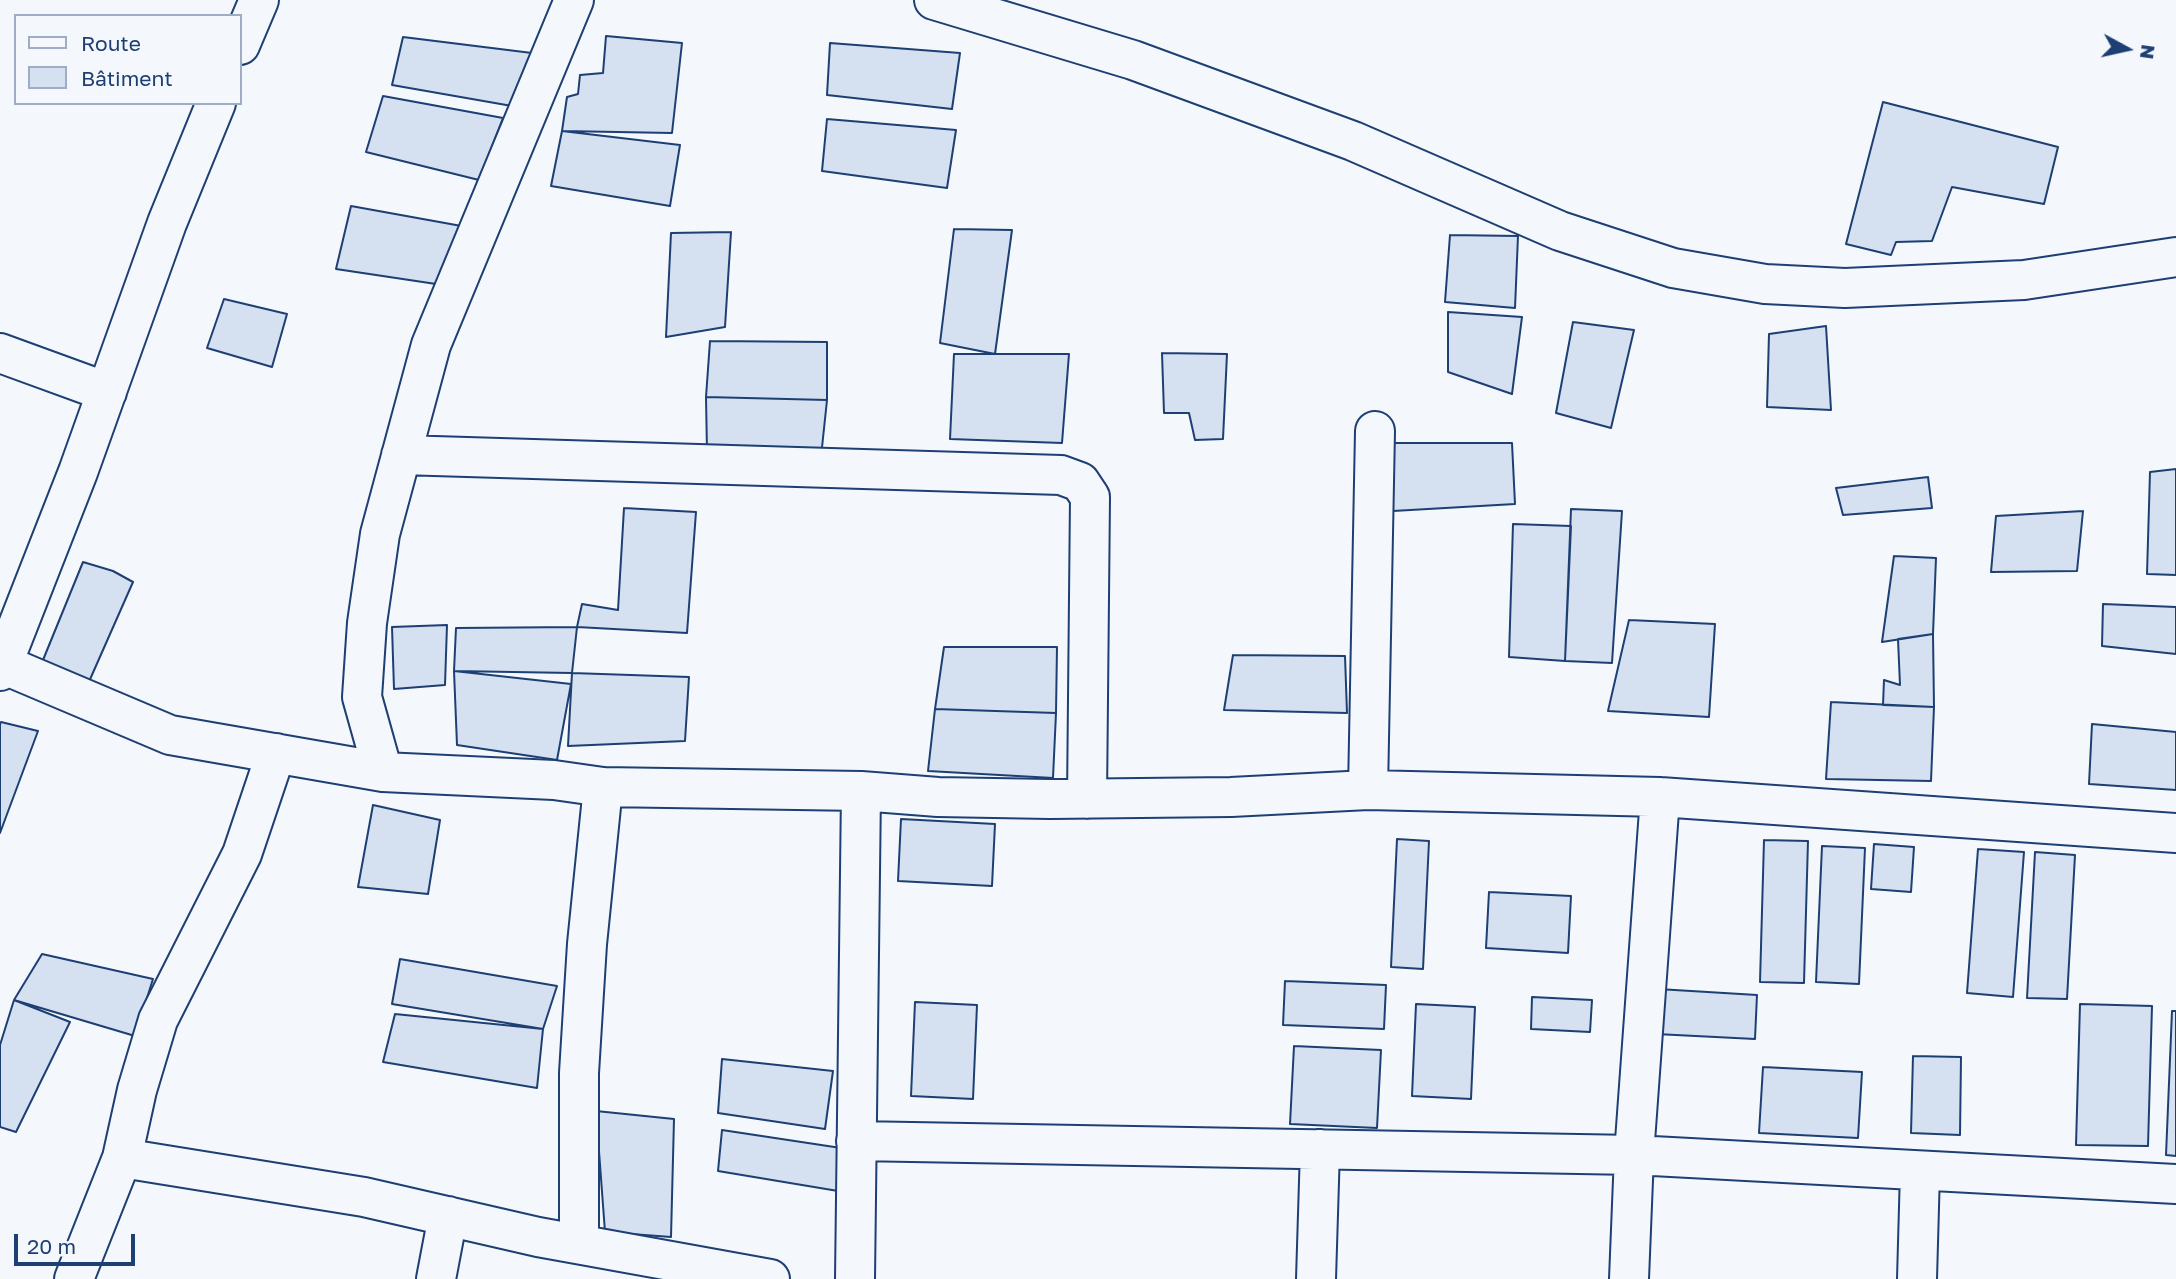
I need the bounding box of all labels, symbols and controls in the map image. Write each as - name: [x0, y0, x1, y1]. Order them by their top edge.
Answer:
- legend: [14, 14, 242, 105]
- north arrow: [2092, 14, 2162, 84]
- text: Route: [81, 30, 141, 56]
- text: N: [2136, 43, 2161, 61]
- text: Bâtiment: [81, 65, 173, 91]
- scale bar: [18, 1220, 138, 1264]
- text: 20 m: [27, 1233, 76, 1259]

